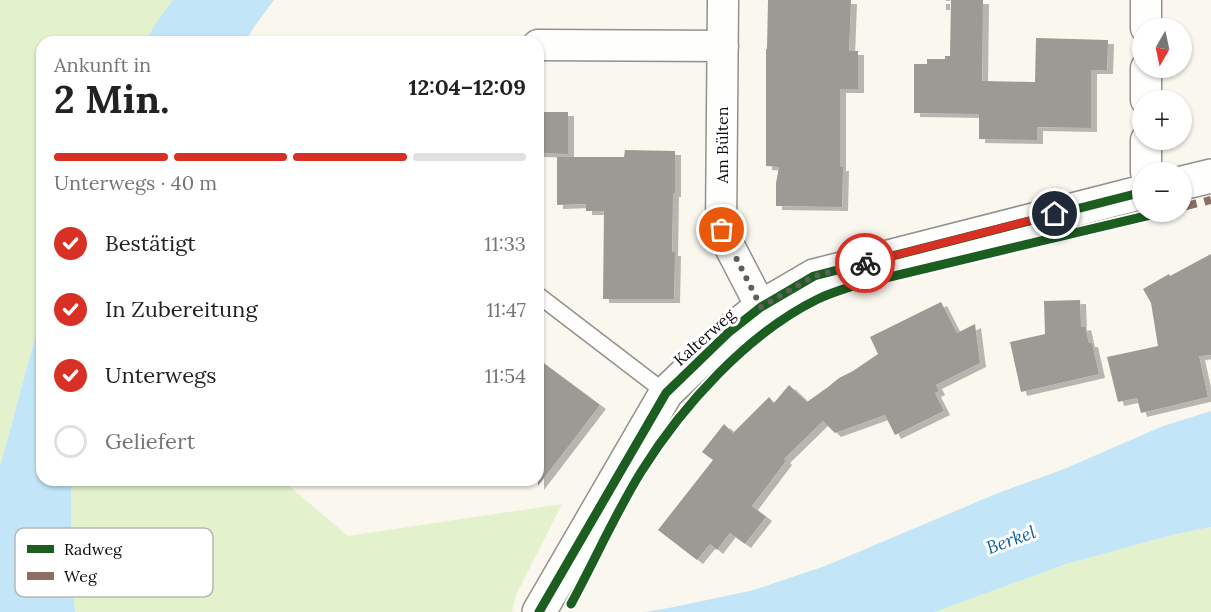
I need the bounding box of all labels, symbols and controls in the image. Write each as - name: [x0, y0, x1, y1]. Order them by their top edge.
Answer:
- north arrow: [1132, 18, 1192, 78]
- map controls: [1132, 18, 1192, 222]
- text: Ankunft in: [54, 52, 151, 77]
- text: 12:04–12:09: [409, 73, 526, 101]
- text: 2 Min.: [54, 74, 169, 124]
- button: +: [1132, 90, 1192, 150]
- street label: Am Bülten: [712, 106, 732, 184]
- button: −: [1132, 162, 1192, 222]
- text: Unterwegs · 40 m: [54, 170, 217, 195]
- pin: [1029, 188, 1080, 239]
- icon: home: [1038, 197, 1071, 230]
- pin: [696, 204, 747, 255]
- icon: bag: [705, 213, 738, 246]
- icon: check: [54, 227, 87, 260]
- text: Bestätigt: [105, 229, 196, 257]
- text: 11:33: [484, 231, 526, 256]
- courier: [835, 233, 895, 293]
- icon: bike: [849, 247, 882, 280]
- icon: check: [54, 293, 87, 326]
- text: In Zubereitung: [105, 295, 258, 323]
- text: 11:47: [486, 297, 526, 322]
- street label: Kalterweg: [669, 304, 740, 370]
- icon: check: [54, 359, 87, 392]
- text: Unterwegs: [105, 361, 216, 389]
- text: 11:54: [485, 363, 526, 388]
- text: Geliefert: [105, 427, 195, 455]
- water label: Berkel: [983, 520, 1039, 559]
- legend: [15, 528, 213, 597]
- text: Radweg: [64, 539, 123, 559]
- text: Weg: [64, 566, 98, 586]

